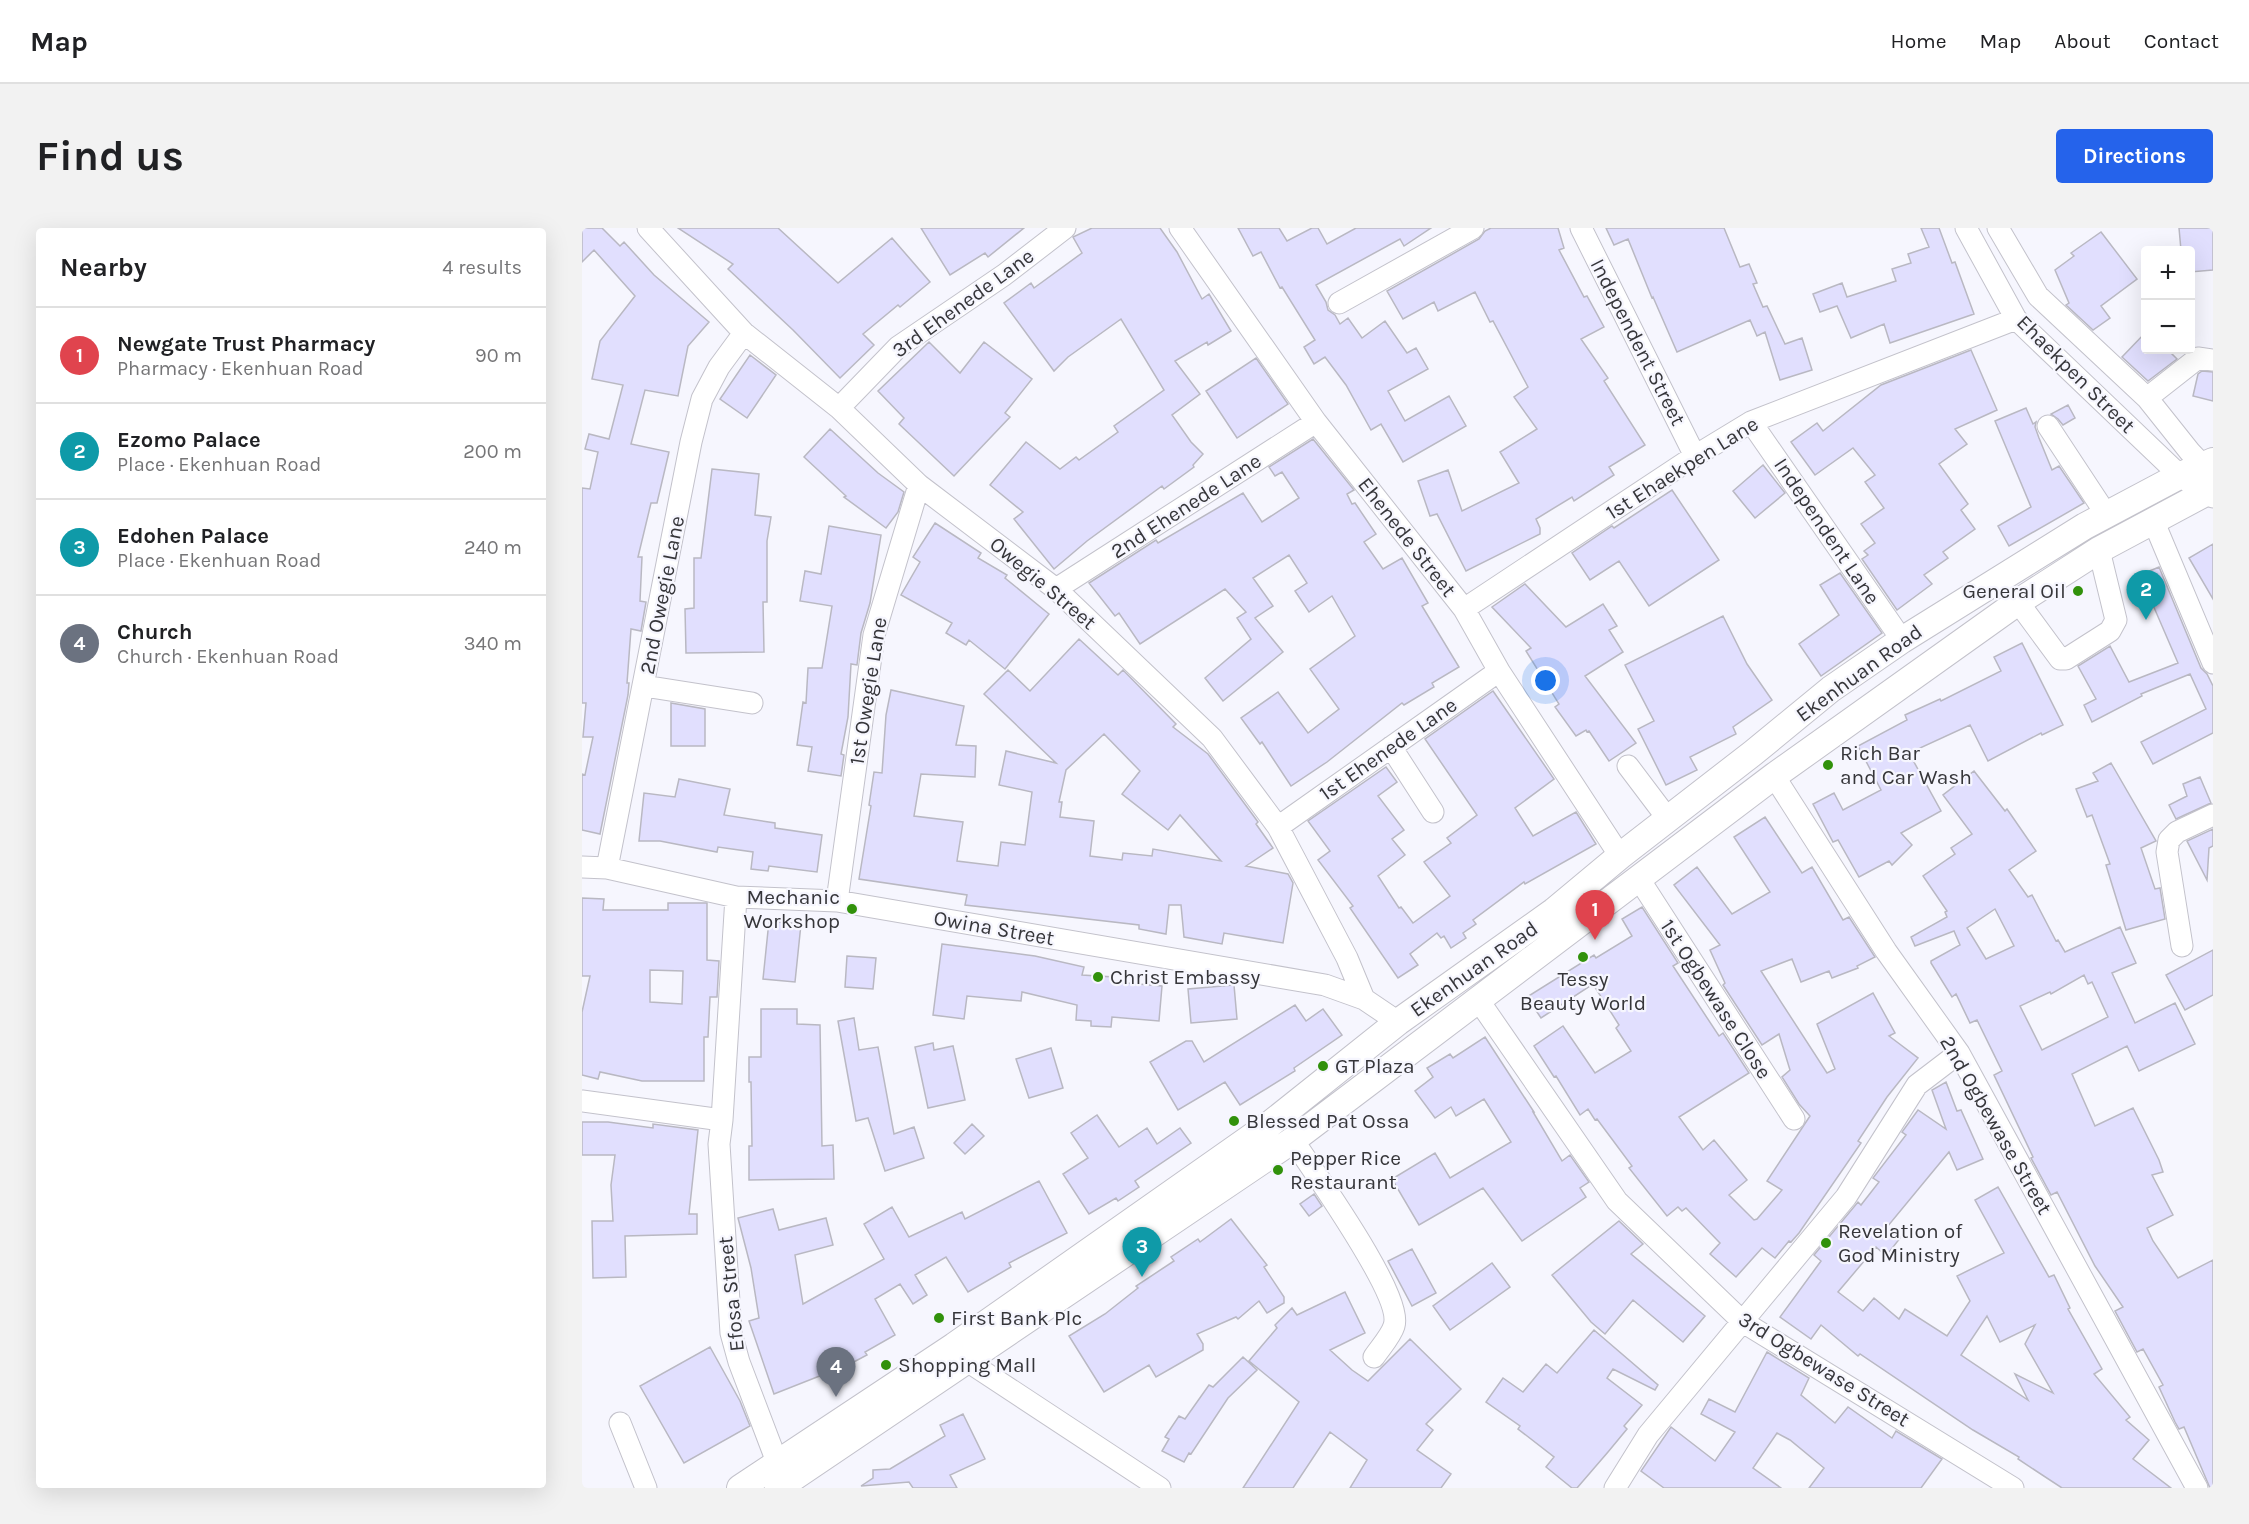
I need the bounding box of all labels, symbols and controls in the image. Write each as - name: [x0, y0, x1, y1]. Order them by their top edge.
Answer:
- text: Map: [30, 25, 88, 58]
- text: Home: [1891, 29, 1947, 53]
- text: Map: [1980, 29, 2021, 53]
- text: About: [2054, 29, 2111, 53]
- text: Contact: [2144, 29, 2219, 53]
- button: Directions: [2056, 129, 2213, 183]
- text: Find us: [36, 131, 184, 181]
- street label: 3rd Ehenede Lane: [888, 244, 1038, 362]
- map controls: [2141, 246, 2195, 354]
- button: +: [2141, 246, 2195, 300]
- text: Nearby: [60, 252, 147, 283]
- street label: Independent Street: [1586, 255, 1690, 429]
- text: 4 results: [442, 256, 522, 279]
- button: −: [2141, 300, 2195, 354]
- street label: Ehaekpen Street: [2012, 310, 2140, 438]
- text: Newgate Trust Pharmacy: [117, 331, 375, 357]
- text: 1: [76, 344, 83, 367]
- text: 90 m: [475, 344, 522, 367]
- text: Pharmacy · Ekenhuan Road: [117, 357, 364, 380]
- street label: 1st Ehaekpen Lane: [1601, 411, 1763, 525]
- text: Ezomo Palace: [117, 427, 261, 453]
- text: 2: [73, 440, 86, 463]
- text: 200 m: [463, 440, 522, 463]
- street label: 2nd Ehenede Lane: [1106, 449, 1266, 563]
- text: Place · Ekenhuan Road: [117, 453, 321, 476]
- street label: Independent Lane: [1769, 453, 1885, 609]
- street label: Ehenede Street: [1353, 473, 1461, 601]
- street label: 2nd Owegie Lane: [635, 514, 689, 676]
- text: Edohen Palace: [117, 523, 269, 549]
- street label: Owegie Street: [985, 532, 1101, 634]
- text: 3: [73, 536, 86, 559]
- text: 240 m: [464, 536, 522, 559]
- text: Place · Ekenhuan Road: [117, 549, 321, 572]
- pin: 2: [2126, 570, 2166, 620]
- place label: General Oil: [1963, 579, 2066, 603]
- marker: General Oil: [2071, 584, 2085, 598]
- street label: 1st Owegie Lane: [844, 615, 892, 767]
- text: Church: [117, 619, 192, 645]
- street label: Ekenhuan Road: [1791, 619, 1927, 727]
- text: 4: [74, 632, 85, 655]
- text: 340 m: [464, 632, 522, 655]
- text: Church · Ekenhuan Road: [117, 645, 339, 668]
- your location: [1531, 666, 1560, 695]
- street label: 1st Ehenede Lane: [1315, 693, 1461, 805]
- place label: Rich Bar and Car Wash: [1840, 741, 1972, 789]
- marker: Rich Bar and Car Wash: [1821, 758, 1835, 772]
- place label: Mechanic Workshop: [744, 885, 840, 933]
- pin: 1: [1576, 890, 1614, 940]
- marker: Mechanic Workshop: [845, 902, 859, 916]
- street label: Owina Street: [932, 906, 1056, 950]
- street label: 1st Ogbewase Close: [1656, 915, 1776, 1083]
- street label: Ekenhuan Road: [1406, 916, 1542, 1022]
- marker: Tessy Beauty World: [1576, 950, 1590, 964]
- place label: Christ Embassy: [1110, 965, 1260, 989]
- place label: Tessy Beauty World: [1520, 967, 1646, 1015]
- marker: Christ Embassy: [1091, 970, 1105, 984]
- street label: 2nd Ogbewase Street: [1935, 1031, 2057, 1219]
- place label: GT Plaza: [1335, 1054, 1415, 1078]
- marker: GT Plaza: [1316, 1059, 1330, 1073]
- place label: Blessed Pat Ossa: [1246, 1109, 1409, 1133]
- marker: Blessed Pat Ossa: [1227, 1114, 1241, 1128]
- place label: Pepper Rice Restaurant: [1290, 1146, 1401, 1194]
- marker: Pepper Rice Restaurant: [1271, 1163, 1285, 1177]
- place label: Revelation of God Ministry: [1838, 1219, 1963, 1267]
- pin: 3: [1122, 1228, 1162, 1277]
- street label: Efosa Street: [713, 1235, 749, 1353]
- marker: Revelation of God Ministry: [1819, 1236, 1833, 1250]
- place label: First Bank Plc: [951, 1306, 1082, 1330]
- street label: 3rd Ogbewase Street: [1734, 1307, 1914, 1432]
- marker: First Bank Plc: [932, 1311, 946, 1325]
- pin: 4: [816, 1348, 856, 1397]
- place label: Shopping Mall: [898, 1353, 1036, 1377]
- marker: Shopping Mall: [879, 1358, 893, 1372]

